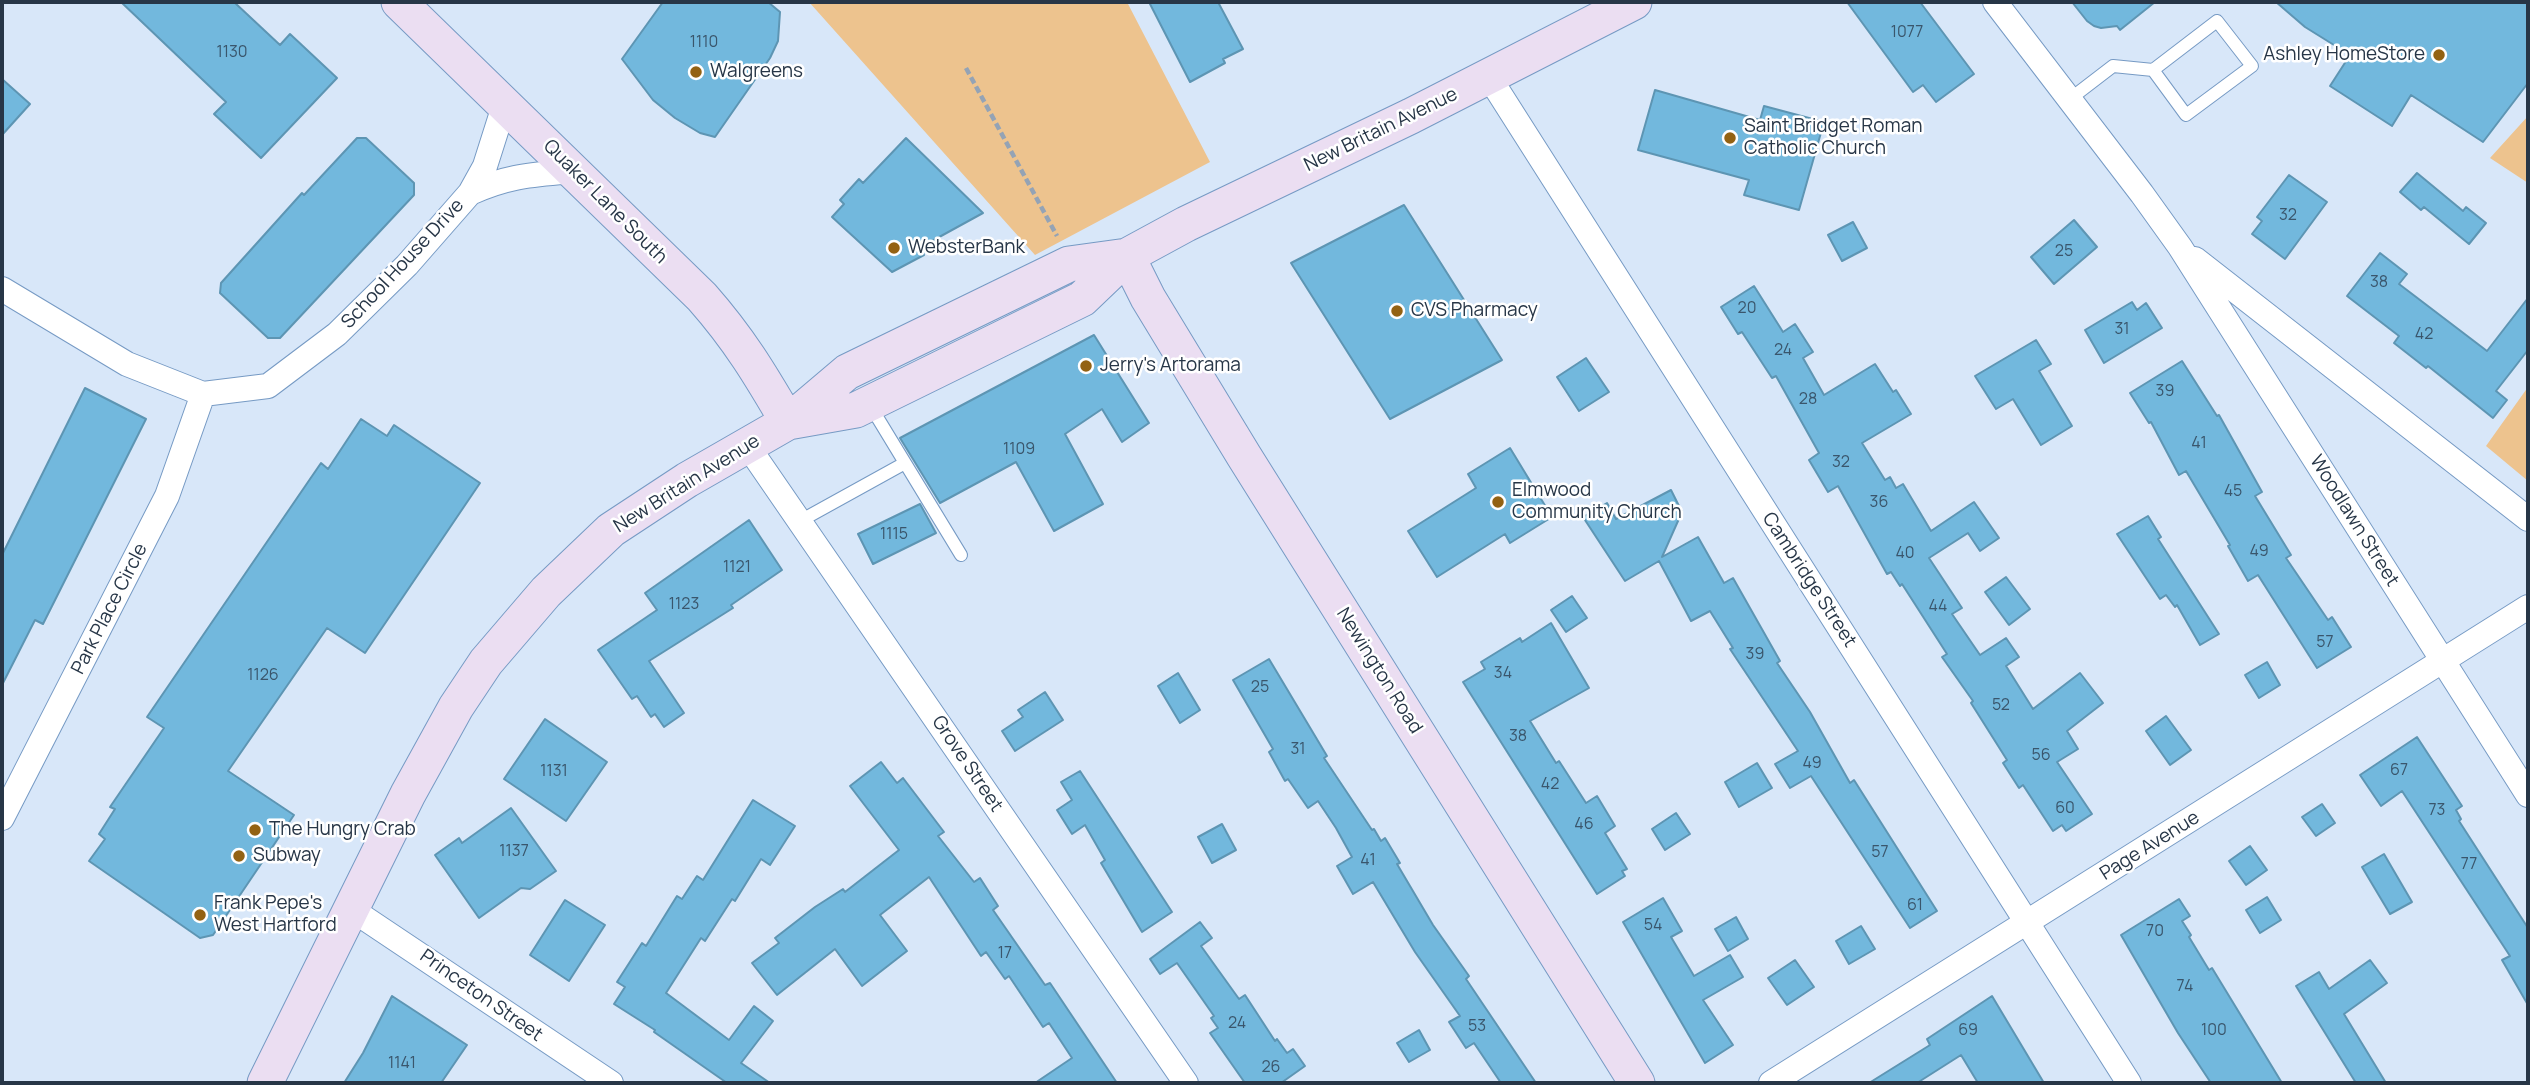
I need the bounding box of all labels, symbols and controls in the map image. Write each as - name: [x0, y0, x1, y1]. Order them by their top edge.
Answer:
- house number: 1077: [1891, 23, 1923, 43]
- house number: 1110: [690, 33, 718, 53]
- house number: 1130: [216, 43, 248, 63]
- place label: Ashley HomeStore: [2263, 44, 2425, 66]
- marker: Ashley HomeStore: [2431, 47, 2447, 63]
- place label: Walgreens: [710, 61, 803, 83]
- marker: Walgreens: [688, 64, 704, 80]
- street label: New Britain Avenue: [1301, 83, 1461, 177]
- place label: Saint Bridget Roman Catholic Church: [1744, 116, 1923, 160]
- marker: Saint Bridget Roman Catholic Church: [1722, 130, 1738, 146]
- street label: Quaker Lane South: [538, 135, 672, 269]
- street label: School House Drive: [337, 194, 469, 334]
- house number: 32: [2279, 206, 2297, 226]
- place label: WebsterBank: [908, 237, 1025, 259]
- marker: WebsterBank: [886, 240, 902, 256]
- house number: 25: [2055, 242, 2073, 262]
- house number: 38: [2370, 273, 2388, 293]
- house number: 20: [1738, 299, 1756, 319]
- place label: CVS Pharmacy: [1411, 300, 1538, 322]
- marker: CVS Pharmacy: [1389, 303, 1405, 319]
- house number: 31: [2114, 320, 2130, 340]
- house number: 42: [2415, 325, 2433, 345]
- house number: 24: [1774, 341, 1792, 361]
- place label: Jerry's Artorama: [1100, 355, 1241, 377]
- marker: Jerry's Artorama: [1078, 358, 1094, 374]
- house number: 39: [2156, 382, 2174, 402]
- house number: 28: [1799, 390, 1817, 410]
- street label: New Britain Avenue: [610, 430, 764, 538]
- house number: 41: [2191, 434, 2207, 454]
- house number: 1109: [1003, 440, 1035, 460]
- street label: Woodlawn Street: [2304, 451, 2404, 591]
- house number: 32: [1832, 453, 1850, 473]
- place label: Elmwood Community Church: [1512, 480, 1682, 524]
- house number: 45: [2224, 482, 2242, 502]
- house number: 36: [1870, 493, 1888, 513]
- marker: Elmwood Community Church: [1490, 494, 1506, 510]
- street label: Cambridge Street: [1757, 508, 1861, 652]
- house number: 1115: [880, 525, 908, 545]
- street label: Park Place Circle: [67, 540, 153, 678]
- house number: 49: [2249, 542, 2269, 562]
- house number: 40: [1895, 544, 1915, 564]
- house number: 1121: [723, 558, 751, 578]
- house number: 1123: [669, 595, 699, 615]
- house number: 44: [1928, 597, 1948, 617]
- street label: Newington Road: [1331, 604, 1427, 738]
- house number: 57: [2316, 633, 2334, 653]
- house number: 39: [1746, 645, 1764, 665]
- house number: 34: [1494, 664, 1512, 684]
- house number: 1126: [247, 666, 279, 686]
- house number: 25: [1251, 678, 1269, 698]
- house number: 52: [1992, 696, 2010, 716]
- street label: Grove Street: [927, 712, 1007, 816]
- house number: 38: [1509, 727, 1527, 747]
- house number: 31: [1290, 740, 1306, 760]
- house number: 56: [2031, 746, 2051, 766]
- house number: 49: [1802, 754, 1822, 774]
- house number: 67: [2390, 761, 2408, 781]
- house number: 1131: [540, 762, 568, 782]
- house number: 42: [1541, 775, 1559, 795]
- house number: 60: [2055, 799, 2075, 819]
- house number: 73: [2429, 801, 2445, 821]
- street label: Page Avenue: [2096, 806, 2204, 886]
- house number: 46: [1574, 815, 1594, 835]
- place label: The Hungry Crab: [269, 819, 416, 841]
- marker: The Hungry Crab: [247, 822, 263, 838]
- house number: 1137: [499, 842, 529, 862]
- house number: 57: [1871, 843, 1889, 863]
- place label: Subway: [253, 845, 321, 867]
- marker: Subway: [231, 848, 247, 864]
- house number: 41: [1360, 851, 1376, 871]
- house number: 77: [2461, 855, 2477, 875]
- place label: Frank Pepe's West Hartford: [214, 893, 337, 937]
- house number: 61: [1907, 896, 1923, 916]
- marker: Frank Pepe's West Hartford: [192, 907, 208, 923]
- house number: 54: [1644, 916, 1662, 936]
- house number: 70: [2146, 922, 2164, 942]
- house number: 17: [998, 944, 1012, 964]
- street label: Princeton Street: [415, 945, 547, 1047]
- house number: 74: [2177, 977, 2193, 997]
- house number: 24: [1228, 1014, 1246, 1034]
- house number: 53: [1468, 1017, 1486, 1037]
- house number: 69: [1958, 1021, 1978, 1041]
- house number: 100: [2201, 1021, 2227, 1041]
- house number: 1141: [388, 1054, 416, 1074]
- house number: 26: [1261, 1058, 1281, 1078]

